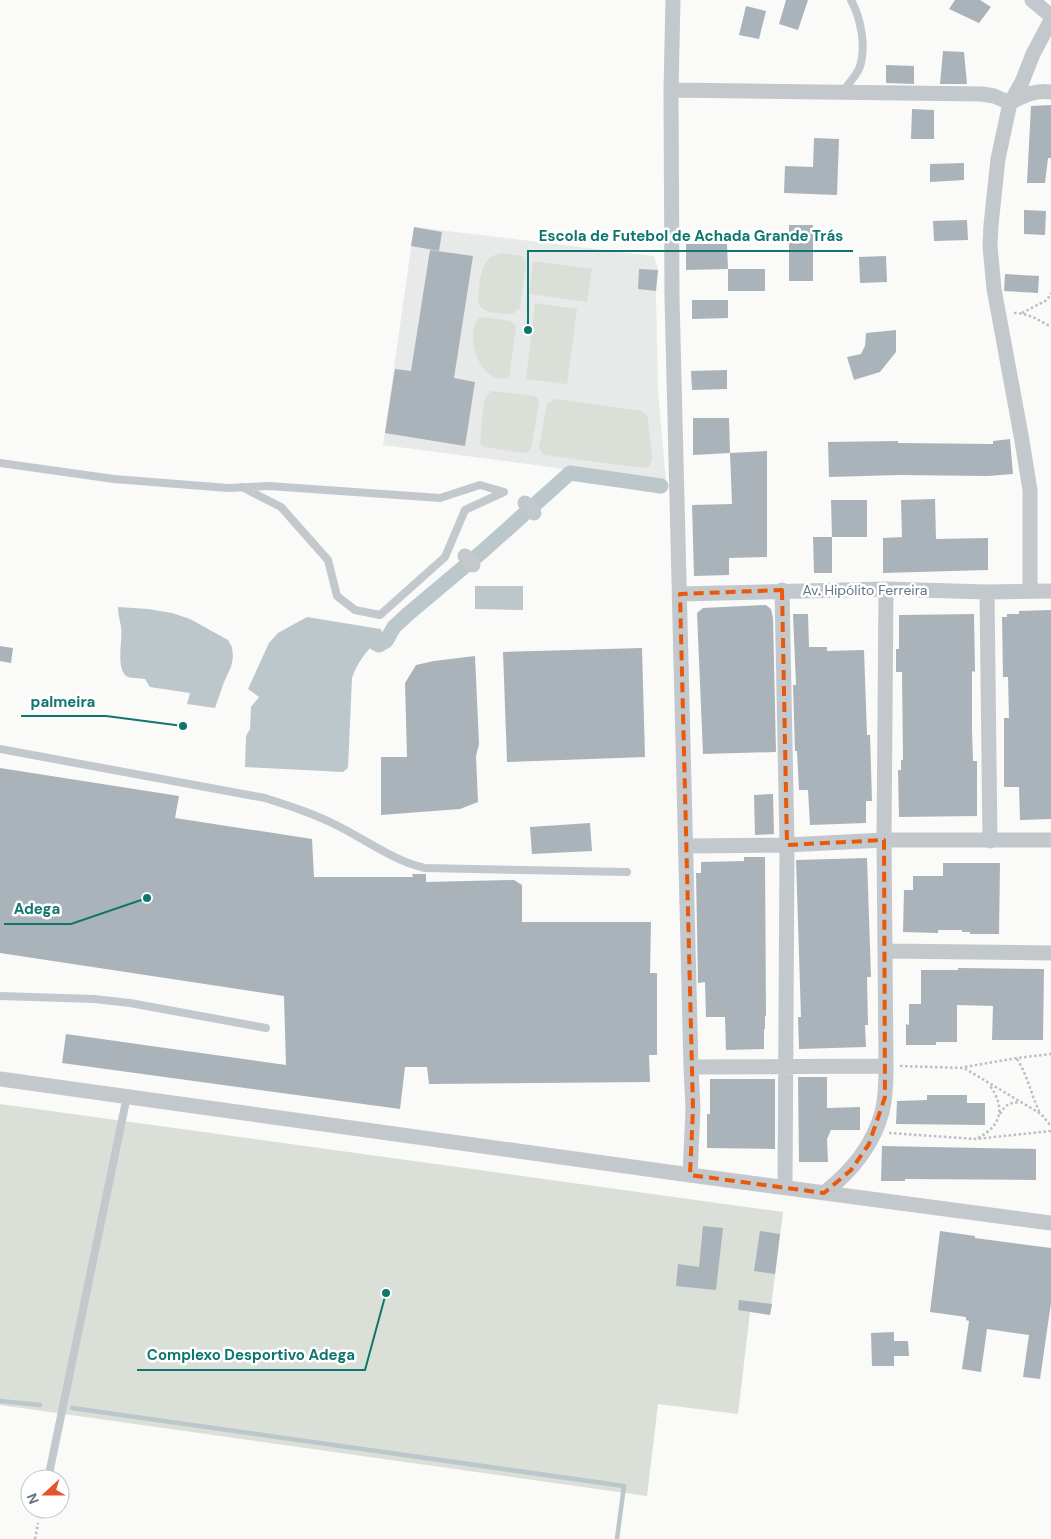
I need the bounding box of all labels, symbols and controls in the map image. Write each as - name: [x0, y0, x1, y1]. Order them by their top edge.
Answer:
- callout: Escola de Futebol de Achada Grande Trás: [528, 221, 853, 251]
- text: Escola de Futebol de Achada Grande Trás: [539, 226, 843, 246]
- street label: Av. Hipólito Ferreira: [802, 581, 928, 599]
- callout: palmeira: [21, 686, 106, 716]
- text: palmeira: [31, 692, 95, 712]
- callout: Adega: [4, 894, 71, 924]
- text: Adega: [14, 899, 60, 919]
- callout: Complexo Desportivo Adega: [137, 1340, 365, 1370]
- text: Complexo Desportivo Adega: [147, 1345, 355, 1365]
- north arrow: [20, 1469, 70, 1519]
- text: N: [23, 1491, 43, 1507]

